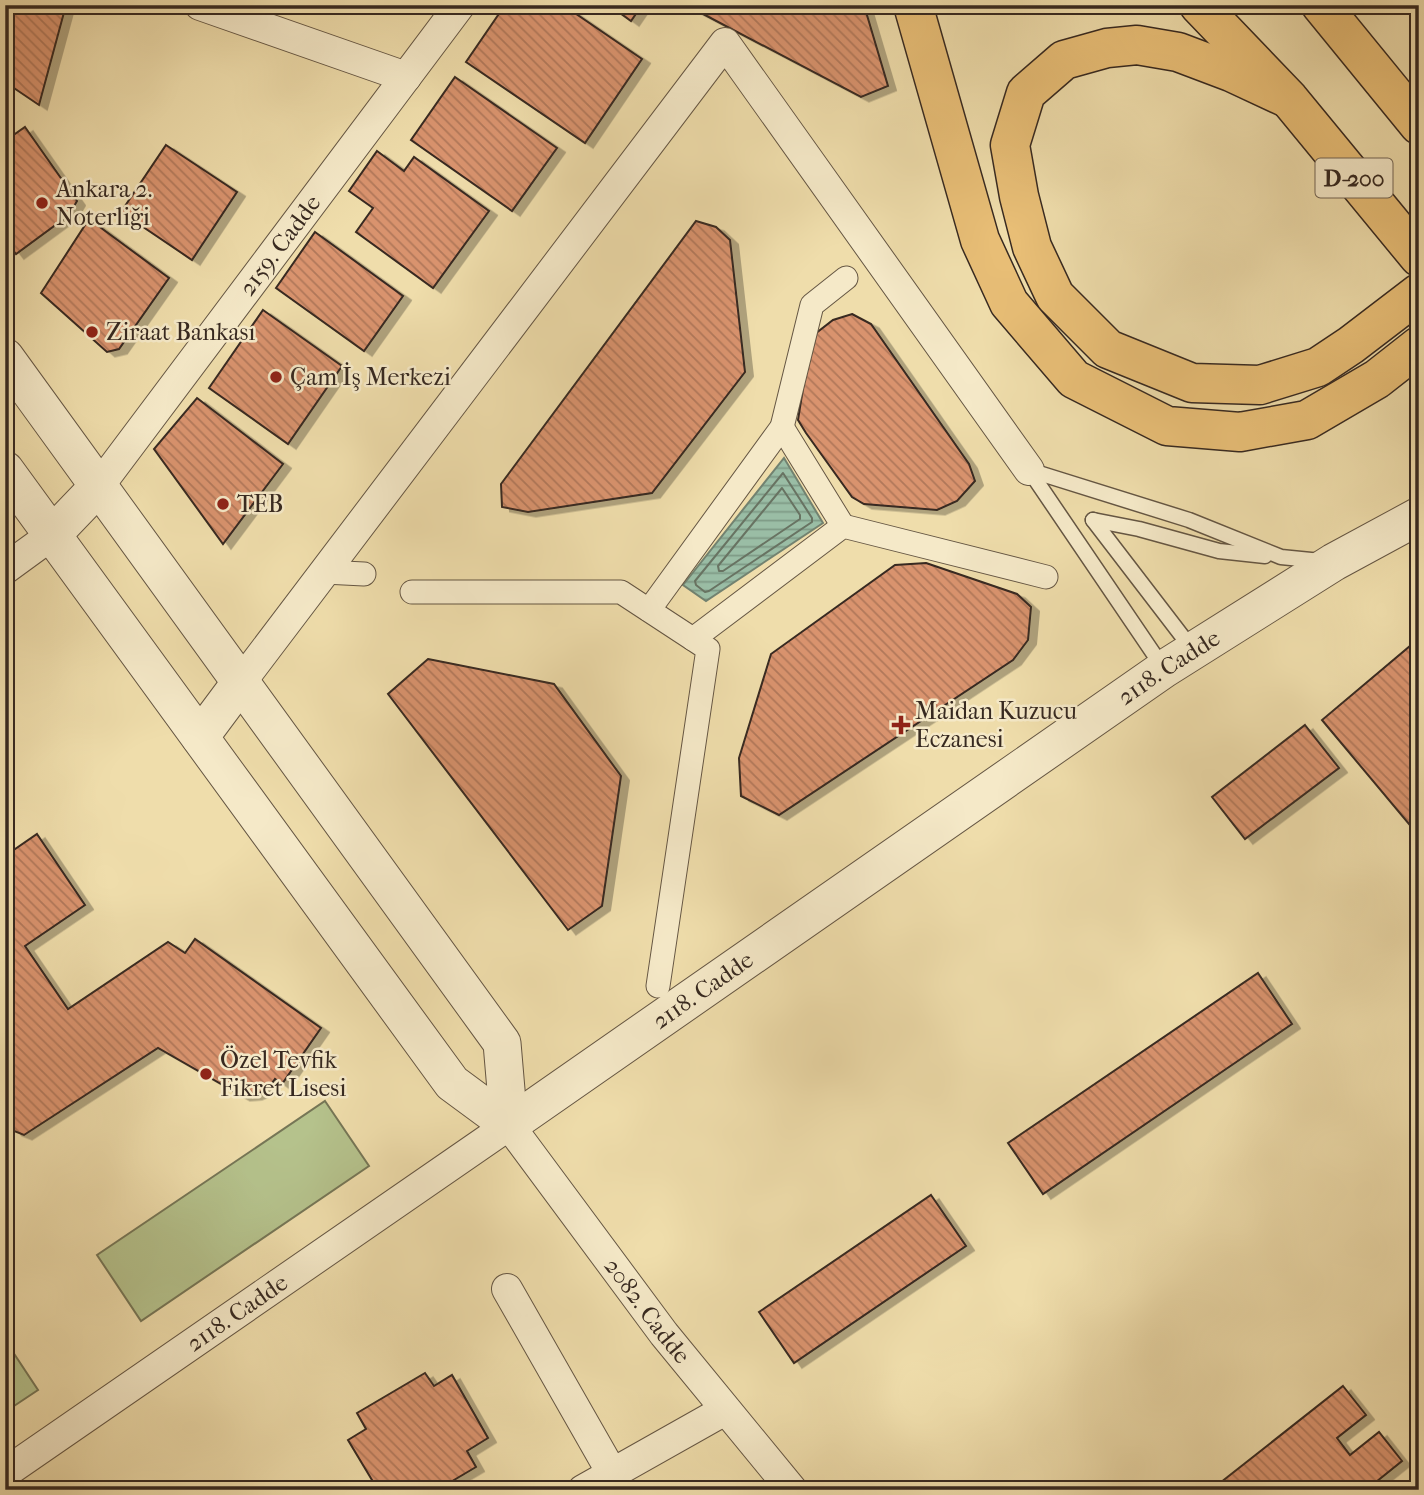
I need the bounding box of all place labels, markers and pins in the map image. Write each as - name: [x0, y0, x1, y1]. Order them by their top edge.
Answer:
- place label: Ankara 2. Noterliği: [55, 175, 152, 231]
- marker: Ankara 2. Noterliği: [34, 195, 50, 211]
- place label: Ziraat Bankası: [106, 318, 255, 346]
- marker: Ziraat Bankası: [84, 324, 100, 340]
- place label: Çam İş Merkezi: [290, 362, 451, 392]
- marker: Çam İş Merkezi: [268, 369, 284, 385]
- place label: TEB: [237, 490, 283, 518]
- marker: TEB: [215, 496, 231, 512]
- place label: Maidan Kuzucu Eczanesi: [915, 697, 1077, 753]
- marker: Maidan Kuzucu Eczanesi: [893, 717, 909, 733]
- place label: Özel Tevfik Fikret Lisesi: [220, 1045, 346, 1102]
- marker: Özel Tevfik Fikret Lisesi: [198, 1066, 214, 1082]

